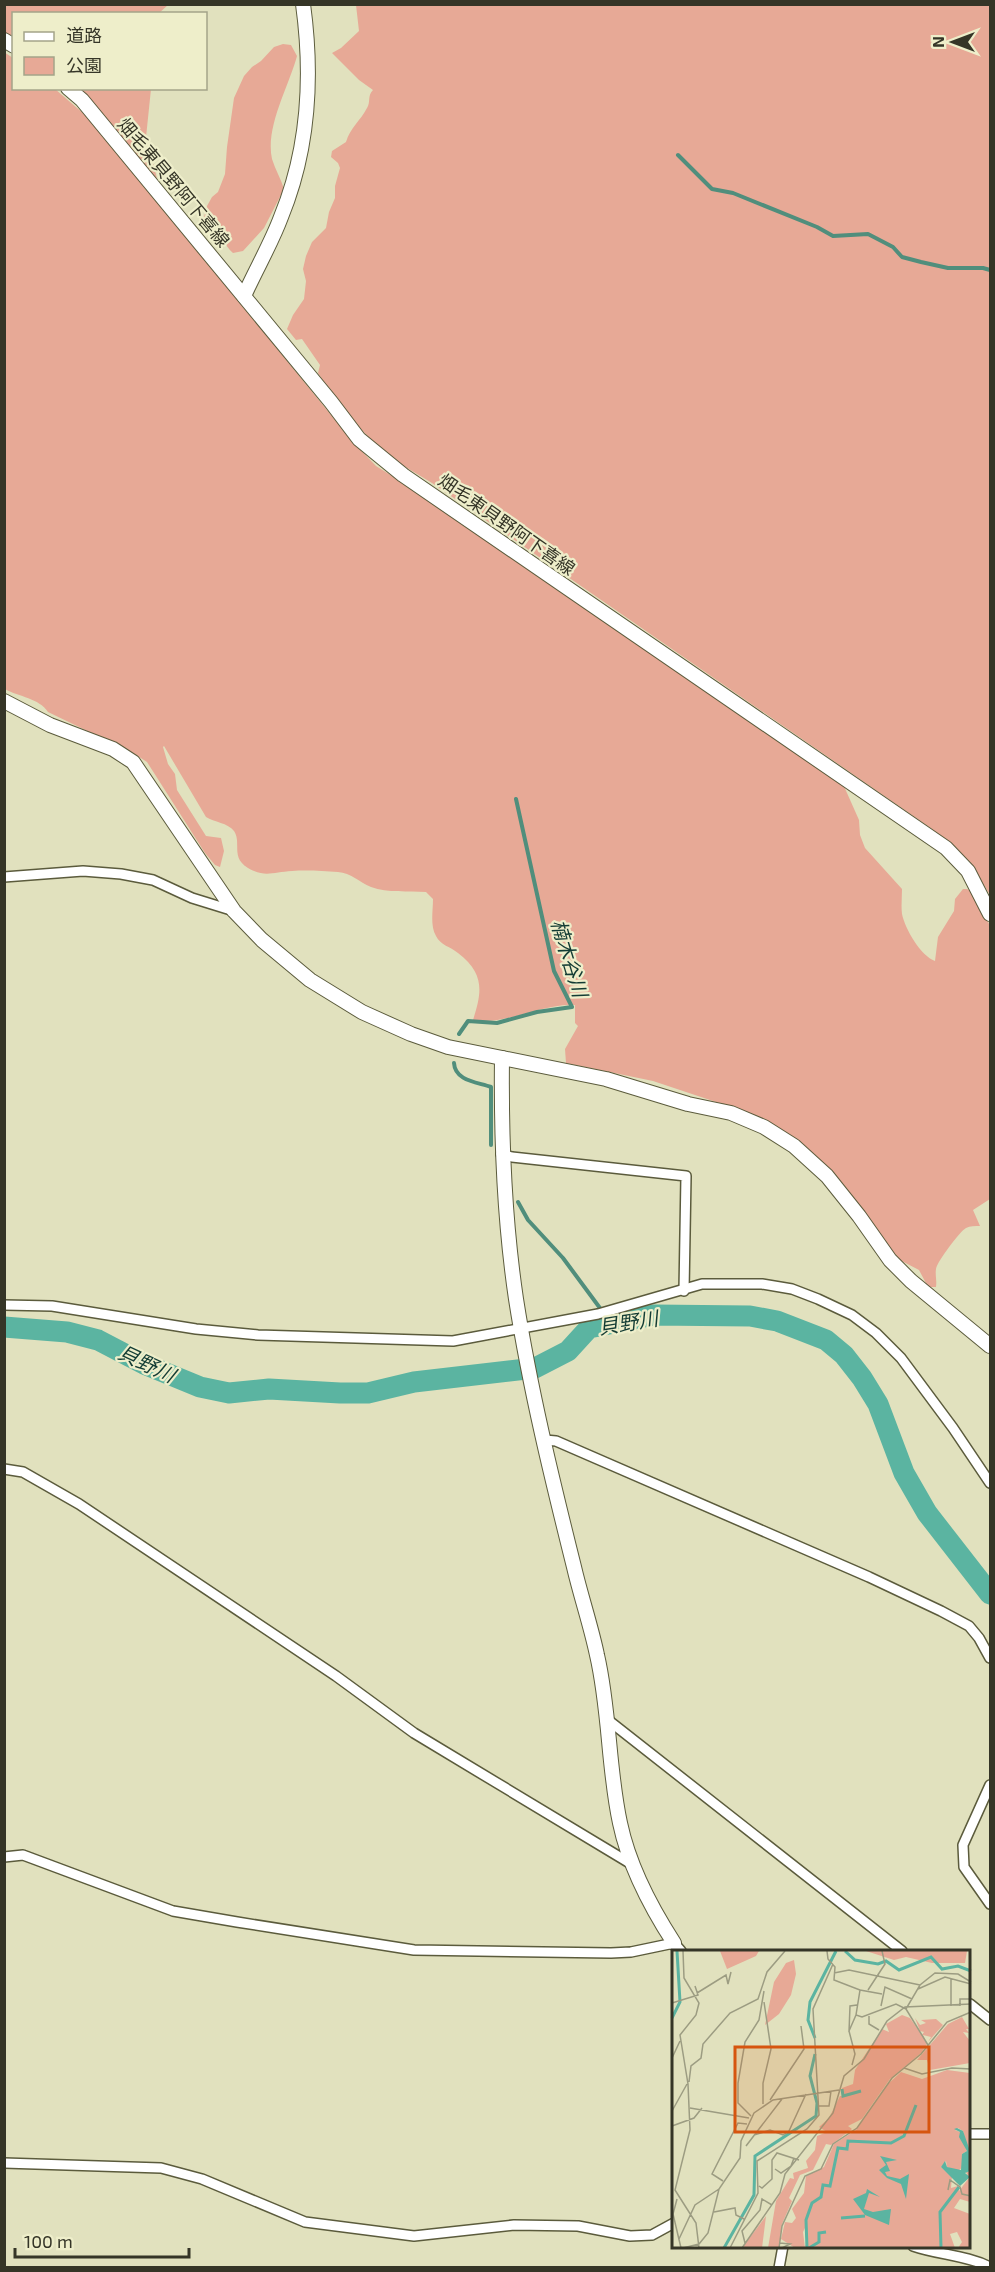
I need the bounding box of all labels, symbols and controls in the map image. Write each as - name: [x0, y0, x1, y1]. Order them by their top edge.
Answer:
- legend: [12, 12, 207, 90]
- north arrow: [923, 12, 983, 72]
- text: 道路: [66, 24, 102, 46]
- text: N: [928, 36, 947, 48]
- text: 公園: [66, 54, 102, 76]
- street label: 畑毛東貝野阿下喜線: [114, 113, 234, 251]
- street label: 畑毛東貝野阿下喜線: [434, 469, 580, 579]
- water label: 楠木谷川: [547, 916, 594, 1002]
- water label: 貝野川: [596, 1305, 661, 1339]
- water label: 貝野川: [115, 1339, 181, 1387]
- inset map: [672, 1950, 971, 2248]
- scale bar: [15, 2221, 189, 2259]
- text: 100 m: [24, 2230, 73, 2252]

